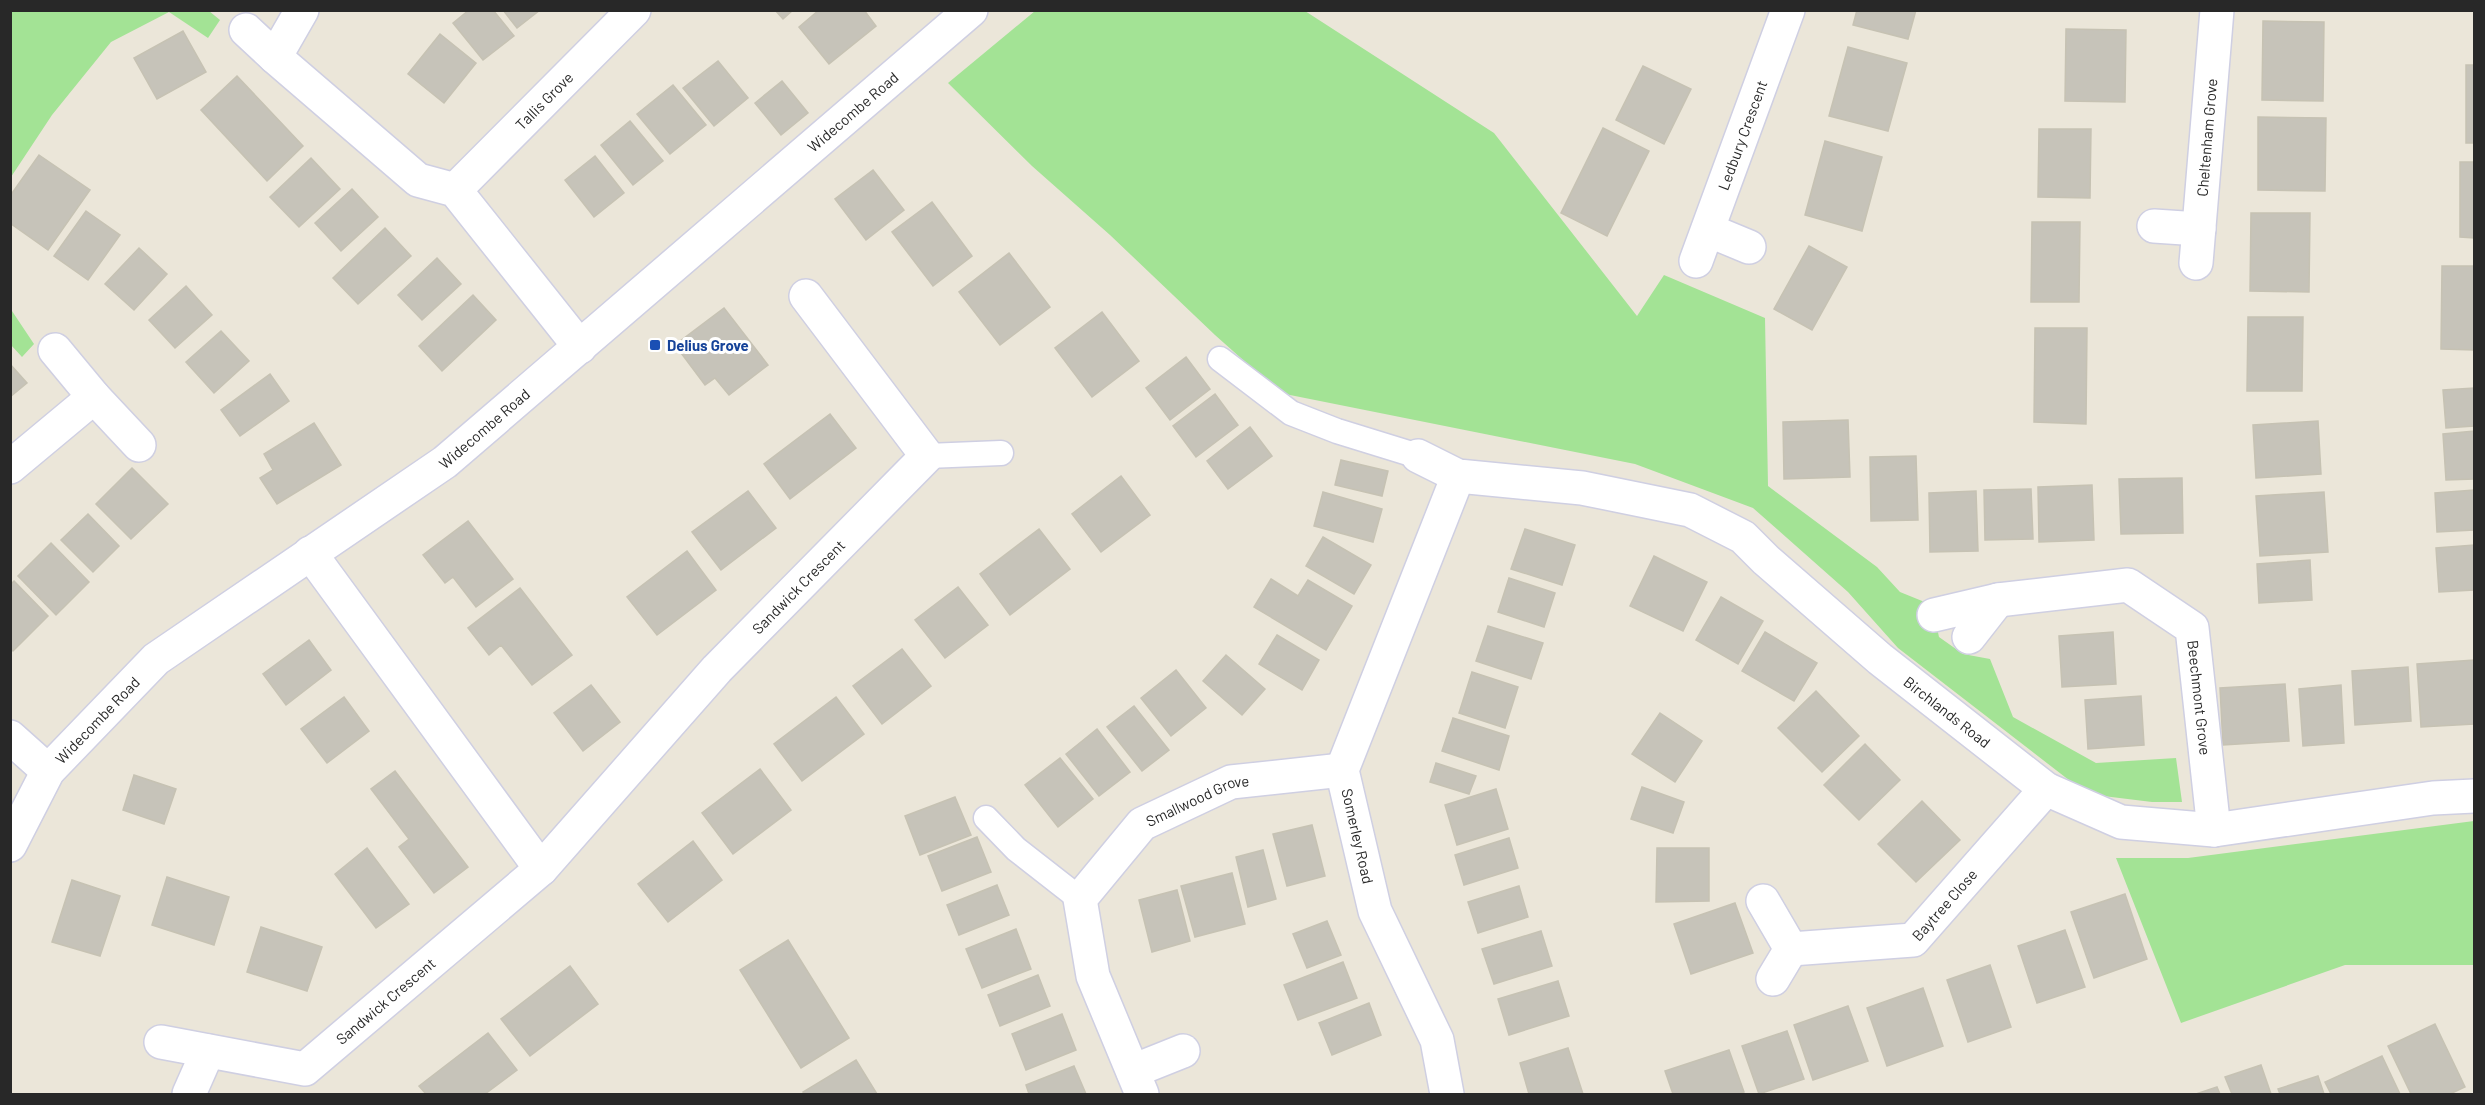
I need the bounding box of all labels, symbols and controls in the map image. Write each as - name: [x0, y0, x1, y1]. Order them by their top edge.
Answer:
- street label: Tallis Grove: [511, 68, 576, 133]
- street label: Widecombe Road: [804, 68, 902, 156]
- street label: Ledbury Crescent: [1714, 78, 1770, 193]
- street label: Cheltenham Grove: [2193, 78, 2220, 197]
- place label: Delius Grove: [667, 336, 749, 354]
- marker: Delius Grove: [648, 338, 662, 352]
- street label: Widecombe Road: [435, 385, 533, 472]
- street label: Sandwick Crescent: [748, 536, 848, 637]
- street label: Beechmont Grove: [2184, 639, 2215, 756]
- street label: Birchlands Road: [1900, 672, 1994, 751]
- street label: Widecombe Road: [51, 673, 143, 767]
- street label: Smallwood Grove: [1143, 771, 1250, 830]
- street label: Somerley Road: [1338, 787, 1378, 885]
- street label: Baytree Close: [1908, 865, 1981, 944]
- street label: Sandwick Crescent: [332, 954, 439, 1048]

